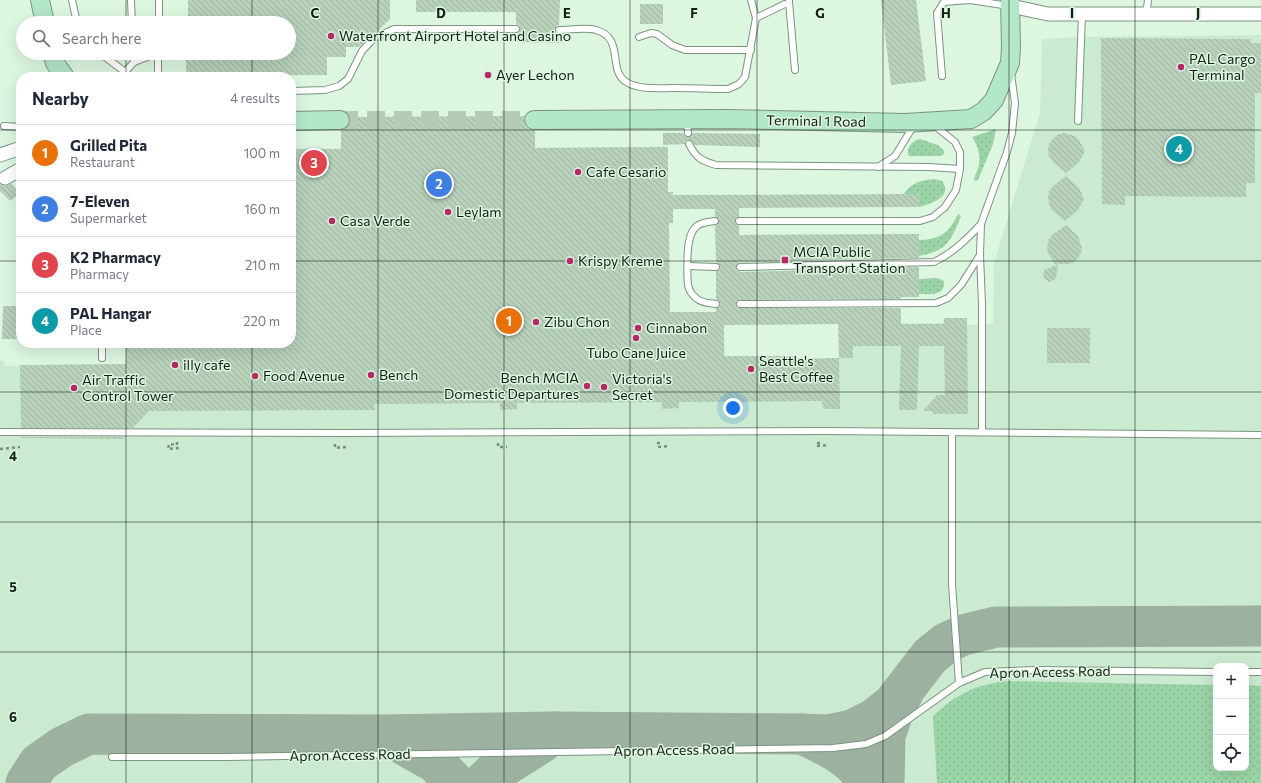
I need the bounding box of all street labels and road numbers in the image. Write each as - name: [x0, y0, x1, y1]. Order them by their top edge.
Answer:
- street label: Terminal 1 Road: [766, 111, 866, 130]
- street label: Apron Access Road: [989, 662, 1111, 681]
- street label: Apron Access Road: [613, 740, 735, 759]
- street label: Apron Access Road: [289, 745, 411, 764]

